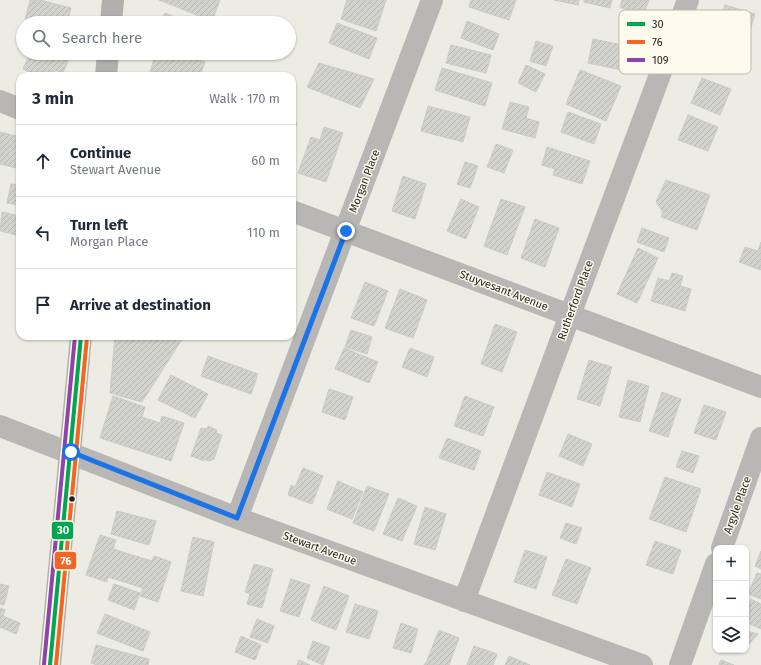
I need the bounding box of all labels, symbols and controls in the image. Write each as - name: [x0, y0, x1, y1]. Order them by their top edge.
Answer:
- legend: [619, 10, 751, 74]
- search box: [16, 16, 296, 60]
- text: 30: [652, 18, 664, 31]
- icon: search: [30, 27, 52, 49]
- text: Search here: [62, 29, 142, 47]
- text: 76: [652, 36, 663, 49]
- text: 109: [652, 54, 669, 67]
- text: 3 min: [32, 88, 74, 109]
- text: Walk · 170 m: [209, 91, 280, 106]
- text: Continue: [70, 144, 131, 162]
- street label: Morgan Place: [347, 148, 382, 214]
- icon: ahead: [32, 150, 54, 172]
- text: 60 m: [251, 153, 280, 168]
- text: Stewart Avenue: [70, 162, 161, 177]
- text: Turn left: [70, 216, 128, 234]
- icon: left: [32, 222, 54, 244]
- route end: [337, 222, 355, 240]
- text: 110 m: [247, 225, 280, 240]
- text: Morgan Place: [70, 234, 148, 249]
- street label: Rutherford Place: [555, 259, 596, 342]
- street label: Stuyvesant Avenue: [458, 268, 550, 313]
- icon: arrive: [32, 294, 54, 316]
- text: Arrive at destination: [70, 296, 211, 314]
- route start: [62, 443, 80, 461]
- street label: Argyle Place: [721, 475, 754, 536]
- unlabelled marker: [67, 494, 77, 504]
- line badge: 30: [51, 521, 74, 540]
- text: 30: [56, 524, 70, 537]
- street label: Stewart Avenue: [281, 529, 358, 568]
- map controls: [713, 545, 749, 653]
- button: +: [713, 545, 749, 581]
- line badge: 76: [54, 551, 77, 570]
- text: 76: [60, 555, 72, 568]
- button: −: [713, 581, 749, 617]
- button: layers: [713, 617, 749, 653]

